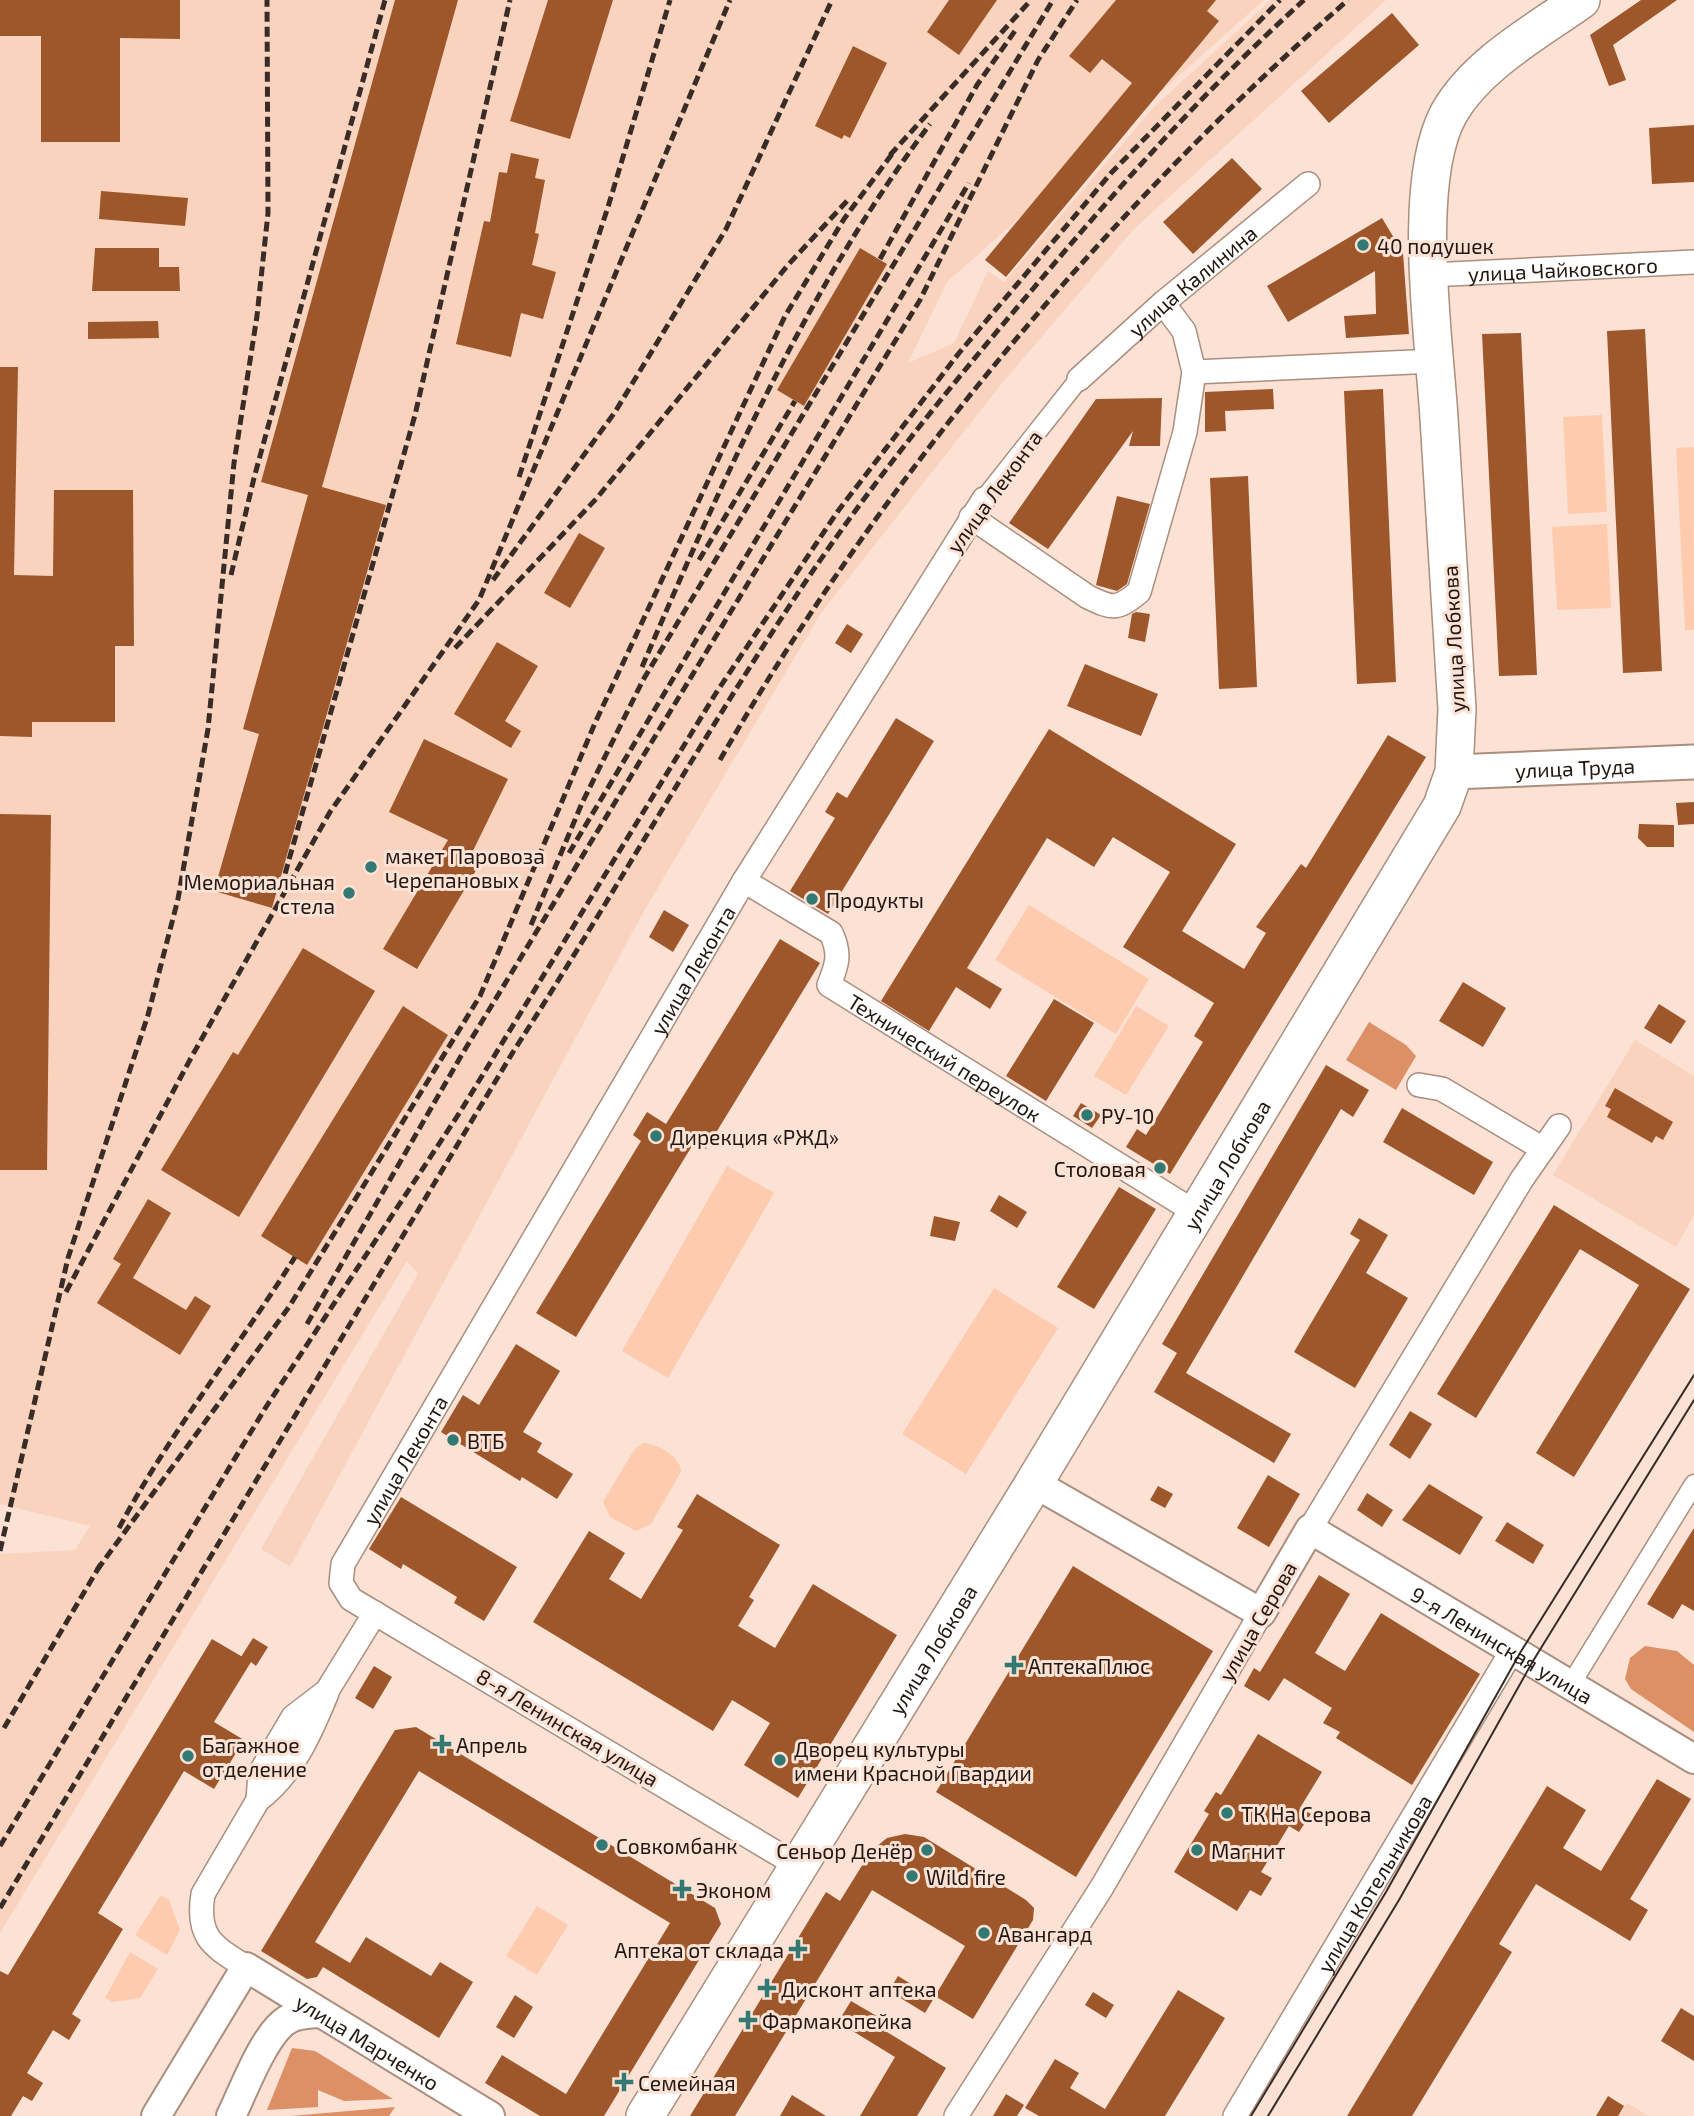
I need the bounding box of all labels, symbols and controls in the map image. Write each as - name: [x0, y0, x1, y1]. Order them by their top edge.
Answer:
- street label: улица Калинина: [1122, 219, 1261, 342]
- place label: 40 подушек: [1377, 233, 1494, 259]
- marker: 40 подушек: [1355, 237, 1371, 253]
- street label: улица Чайковского: [1467, 251, 1658, 287]
- street label: улица Леконта: [941, 425, 1048, 558]
- street label: улица Лобкова: [1437, 565, 1470, 713]
- street label: улица Труда: [1514, 752, 1635, 783]
- place label: макет Паровоза Черепановых: [385, 843, 545, 892]
- marker: макет Паровоза Черепановых: [363, 859, 379, 875]
- place label: Мемориальная стела: [184, 869, 335, 918]
- marker: Мемориальная стела: [341, 885, 357, 901]
- place label: Продукты: [826, 887, 924, 913]
- marker: Продукты: [804, 891, 820, 907]
- street label: улица Леконта: [644, 901, 740, 1039]
- street label: Технический переулок: [844, 988, 1046, 1126]
- street label: улица Лобкова: [1177, 1095, 1275, 1235]
- place label: РУ-10: [1101, 1103, 1154, 1128]
- marker: РУ-10: [1079, 1107, 1095, 1123]
- place label: Дирекция «РЖД»: [670, 1124, 839, 1149]
- marker: Дирекция «РЖД»: [648, 1128, 664, 1144]
- place label: Столовая: [1054, 1156, 1146, 1181]
- marker: Столовая: [1152, 1160, 1168, 1176]
- street label: улица Леконта: [357, 1390, 452, 1529]
- place label: ВТБ: [467, 1428, 505, 1453]
- marker: ВТБ: [445, 1432, 461, 1448]
- street label: улица Серова: [1213, 1557, 1302, 1686]
- street label: улица Лобкова: [883, 1580, 981, 1719]
- street label: 9-я Ленинская улица: [1407, 1580, 1598, 1708]
- place label: АптекаПлюс: [1028, 1653, 1150, 1678]
- marker: АптекаПлюс: [1006, 1657, 1022, 1673]
- street label: 8-я Ленинская улица: [472, 1663, 664, 1792]
- place label: Багажное отделение: [202, 1732, 307, 1781]
- place label: Апрель: [456, 1732, 527, 1757]
- marker: Апрель: [434, 1736, 450, 1752]
- place label: Дворец культуры имени Красной Гвардии: [794, 1736, 1032, 1785]
- marker: Багажное отделение: [180, 1748, 196, 1764]
- marker: Дворец культуры имени Красной Гвардии: [772, 1752, 788, 1768]
- street label: улица Котельникова: [1311, 1790, 1436, 1977]
- place label: ТК На Серова: [1241, 1801, 1371, 1826]
- marker: ТК На Серова: [1219, 1805, 1235, 1821]
- place label: Совкомбанк: [616, 1833, 737, 1858]
- marker: Совкомбанк: [594, 1837, 610, 1853]
- place label: Сеньор Денёр: [776, 1838, 913, 1863]
- place label: Магнит: [1211, 1838, 1286, 1863]
- marker: Сеньор Денёр: [919, 1842, 935, 1858]
- marker: Магнит: [1189, 1842, 1205, 1858]
- place label: Wild fire: [926, 1864, 1006, 1889]
- marker: Wild fire: [904, 1868, 920, 1884]
- place label: Эконом: [696, 1877, 771, 1902]
- marker: Эконом: [674, 1881, 690, 1897]
- place label: Авангард: [998, 1921, 1092, 1946]
- marker: Авангард: [976, 1925, 992, 1941]
- place label: Аптека от склада: [614, 1937, 784, 1962]
- marker: Аптека от склада: [790, 1941, 806, 1957]
- place label: Дисконт аптека: [781, 1976, 937, 2001]
- marker: Дисконт аптека: [759, 1980, 775, 1996]
- street label: улица Марченко: [291, 1988, 444, 2095]
- place label: Фармакопейка: [762, 2008, 912, 2033]
- marker: Фармакопейка: [740, 2012, 756, 2028]
- place label: Семейная: [638, 2070, 736, 2095]
- marker: Семейная: [616, 2074, 632, 2090]

